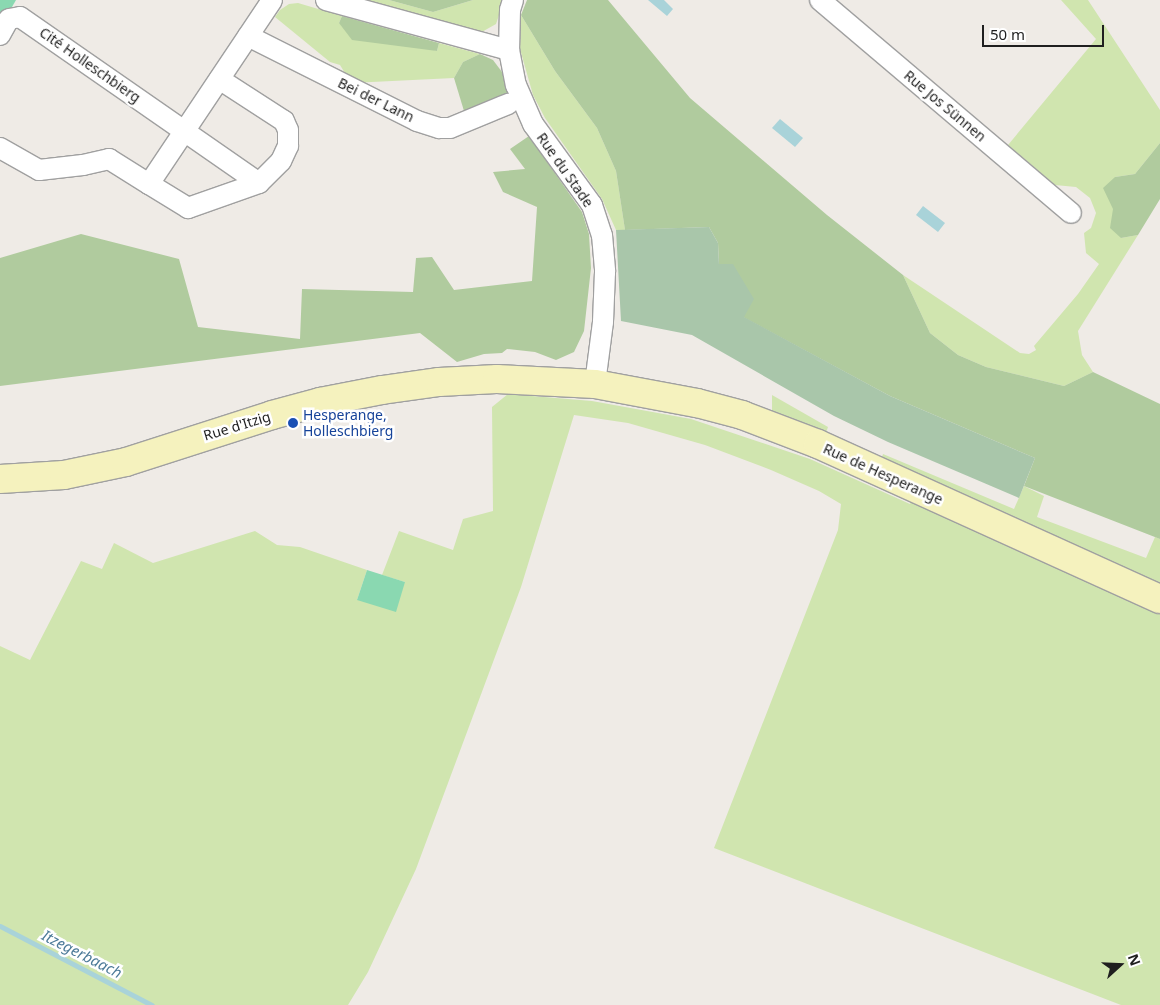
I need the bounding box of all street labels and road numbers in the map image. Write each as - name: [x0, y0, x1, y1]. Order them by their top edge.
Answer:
- street label: Cité Holleschbierg: [36, 24, 144, 106]
- street label: Rue Jos Sünnen: [901, 67, 989, 145]
- street label: Bei der Lann: [335, 74, 417, 126]
- street label: Rue du Stade: [533, 130, 597, 210]
- street label: Rue d'Itzig: [201, 408, 273, 444]
- street label: Rue de Hesperange: [821, 440, 945, 508]

